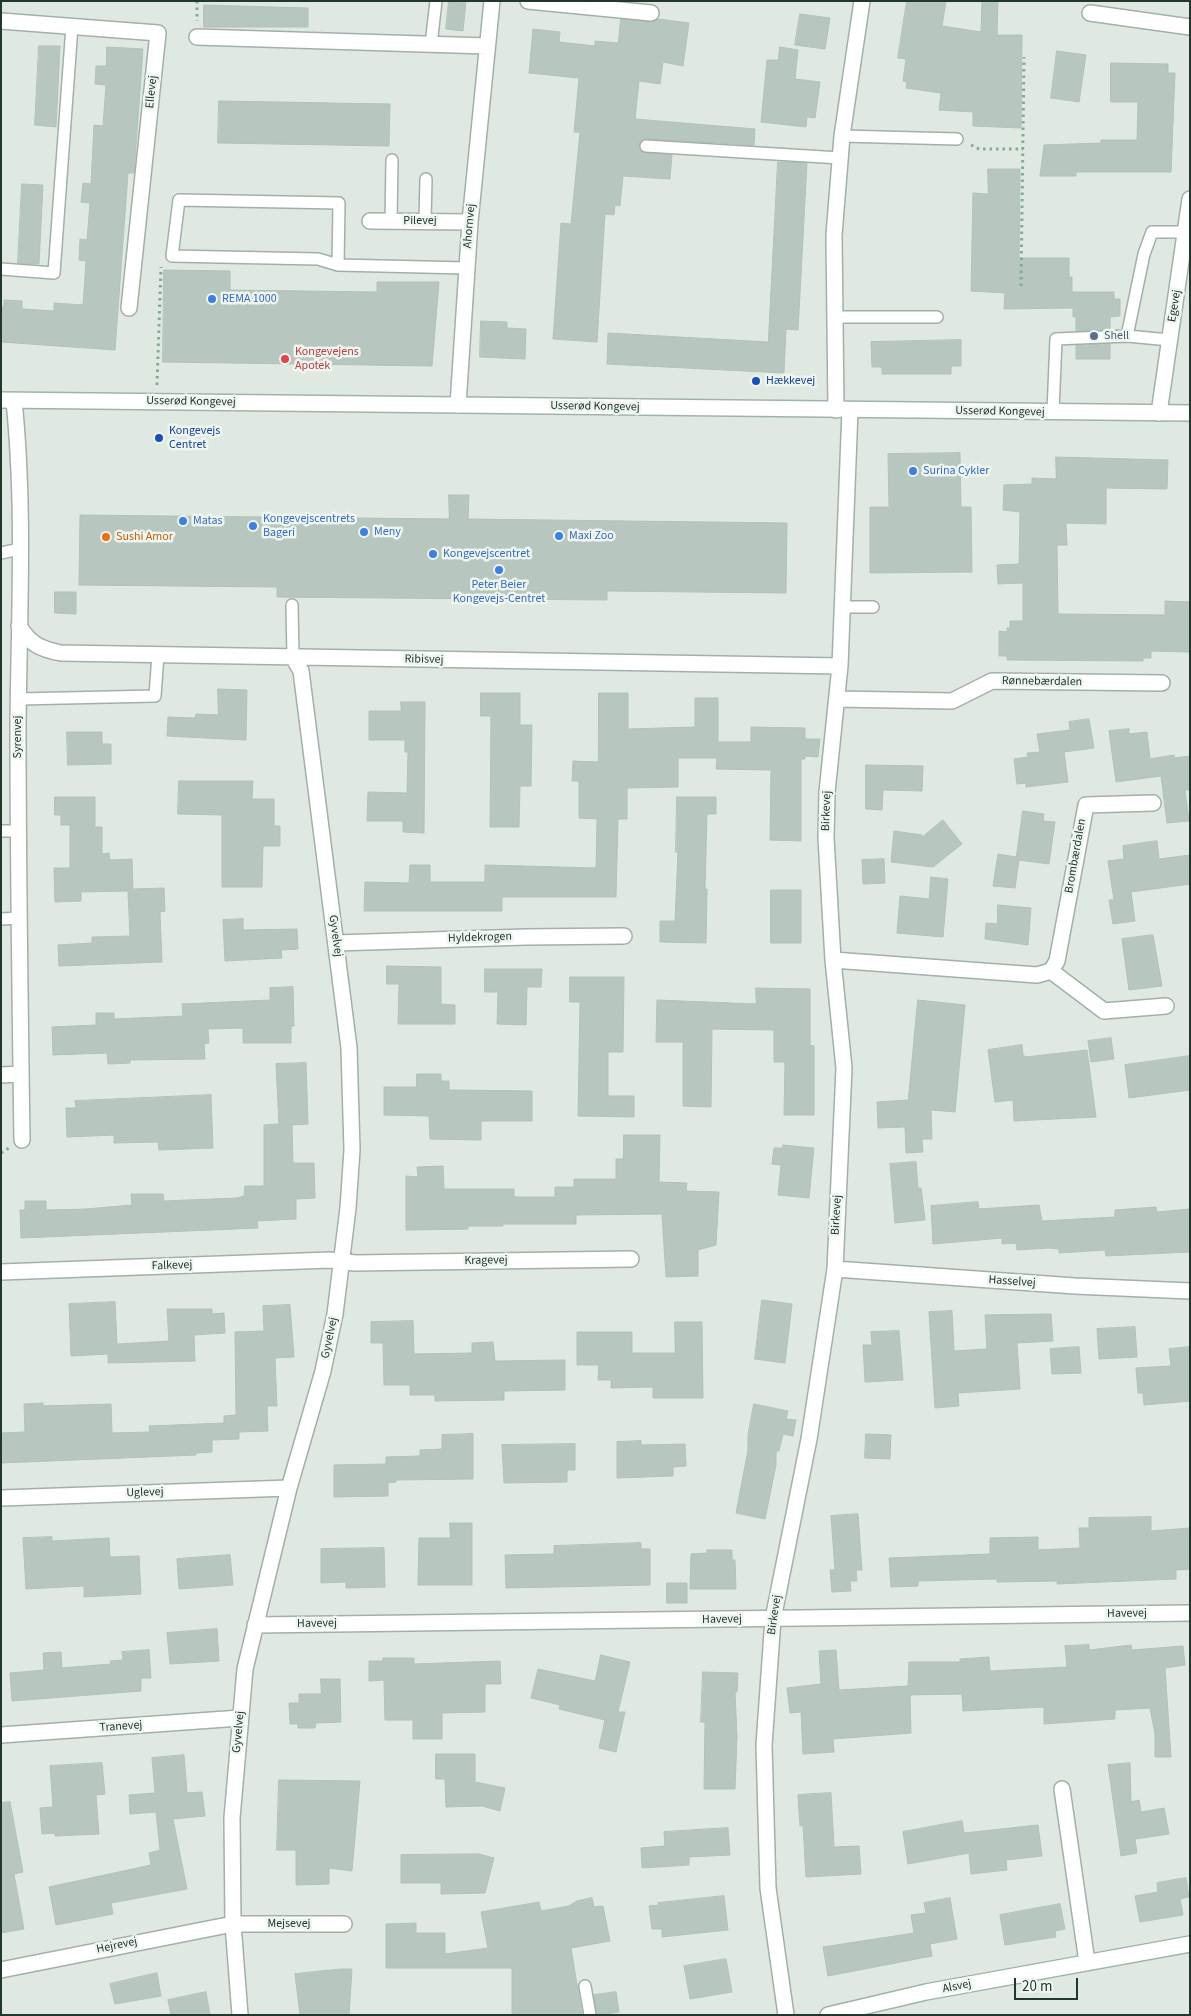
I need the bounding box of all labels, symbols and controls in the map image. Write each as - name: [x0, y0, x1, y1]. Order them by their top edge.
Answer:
- street label: Ellevej: [143, 75, 161, 109]
- street label: Ahornvej: [461, 203, 479, 249]
- street label: Pilevej: [403, 214, 437, 228]
- street label: Egevej: [1165, 289, 1185, 323]
- place label: REMA 1000: [222, 292, 277, 306]
- marker: REMA 1000: [206, 293, 218, 305]
- place label: Shell: [1104, 329, 1129, 343]
- marker: Shell: [1088, 330, 1100, 342]
- place label: Kongevejens Apotek: [295, 345, 359, 373]
- marker: Kongevejens Apotek: [279, 353, 291, 365]
- place label: Hækkevej: [766, 374, 815, 388]
- marker: Hækkevej: [750, 375, 762, 387]
- street label: Usserød Kongevej: [146, 394, 236, 410]
- street label: Usserød Kongevej: [550, 399, 640, 415]
- street label: Usserød Kongevej: [955, 404, 1045, 420]
- place label: Kongevejs Centret: [169, 424, 220, 452]
- marker: Kongevejs Centret: [153, 432, 165, 444]
- place label: Surina Cykler: [923, 464, 989, 478]
- marker: Surina Cykler: [907, 465, 919, 477]
- place label: Kongevejscentrets Bageri: [263, 512, 355, 540]
- place label: Matas: [193, 514, 222, 528]
- marker: Matas: [177, 515, 189, 527]
- marker: Kongevejscentrets Bageri: [247, 520, 259, 532]
- place label: Meny: [374, 525, 401, 539]
- marker: Meny: [358, 526, 370, 538]
- place label: Maxi Zoo: [569, 529, 614, 543]
- place label: Sushi Amor: [116, 530, 173, 544]
- marker: Maxi Zoo: [553, 530, 565, 542]
- marker: Sushi Amor: [100, 531, 112, 543]
- place label: Kongevejscentret: [443, 547, 530, 561]
- marker: Kongevejscentret: [427, 548, 439, 560]
- marker: Peter Beier Kongevejs-Centret: [493, 564, 505, 576]
- place label: Peter Beier Kongevejs-Centret: [453, 578, 545, 606]
- street label: Ribisvej: [404, 652, 444, 668]
- street label: Rønnebærdalen: [1002, 674, 1082, 690]
- street label: Syrenvej: [11, 715, 25, 759]
- street label: Birkevej: [819, 791, 835, 831]
- street label: Brombærdalen: [1062, 817, 1090, 895]
- street label: Gyvelvej: [325, 914, 345, 958]
- street label: Hyldekrogen: [448, 930, 512, 946]
- street label: Birkevej: [829, 1194, 845, 1236]
- street label: Kragevej: [464, 1253, 508, 1269]
- street label: Falkevej: [151, 1258, 193, 1274]
- street label: Hasselvej: [988, 1273, 1036, 1291]
- street label: Gyvelvej: [319, 1316, 341, 1360]
- street label: Uglevej: [126, 1485, 164, 1501]
- street label: Birkevej: [765, 1594, 785, 1636]
- street label: Havevej: [1107, 1606, 1147, 1622]
- street label: Havevej: [702, 1612, 742, 1628]
- street label: Havevej: [297, 1616, 337, 1632]
- street label: Gyvelvej: [230, 1710, 248, 1754]
- street label: Tranevej: [99, 1718, 143, 1736]
- street label: Mejsevej: [267, 1917, 311, 1931]
- street label: Hejrevej: [95, 1935, 139, 1957]
- scale bar: [1016, 1968, 1080, 2000]
- text: 20 m: [1022, 1976, 1052, 1997]
- street label: Alsvej: [941, 1977, 973, 1997]

